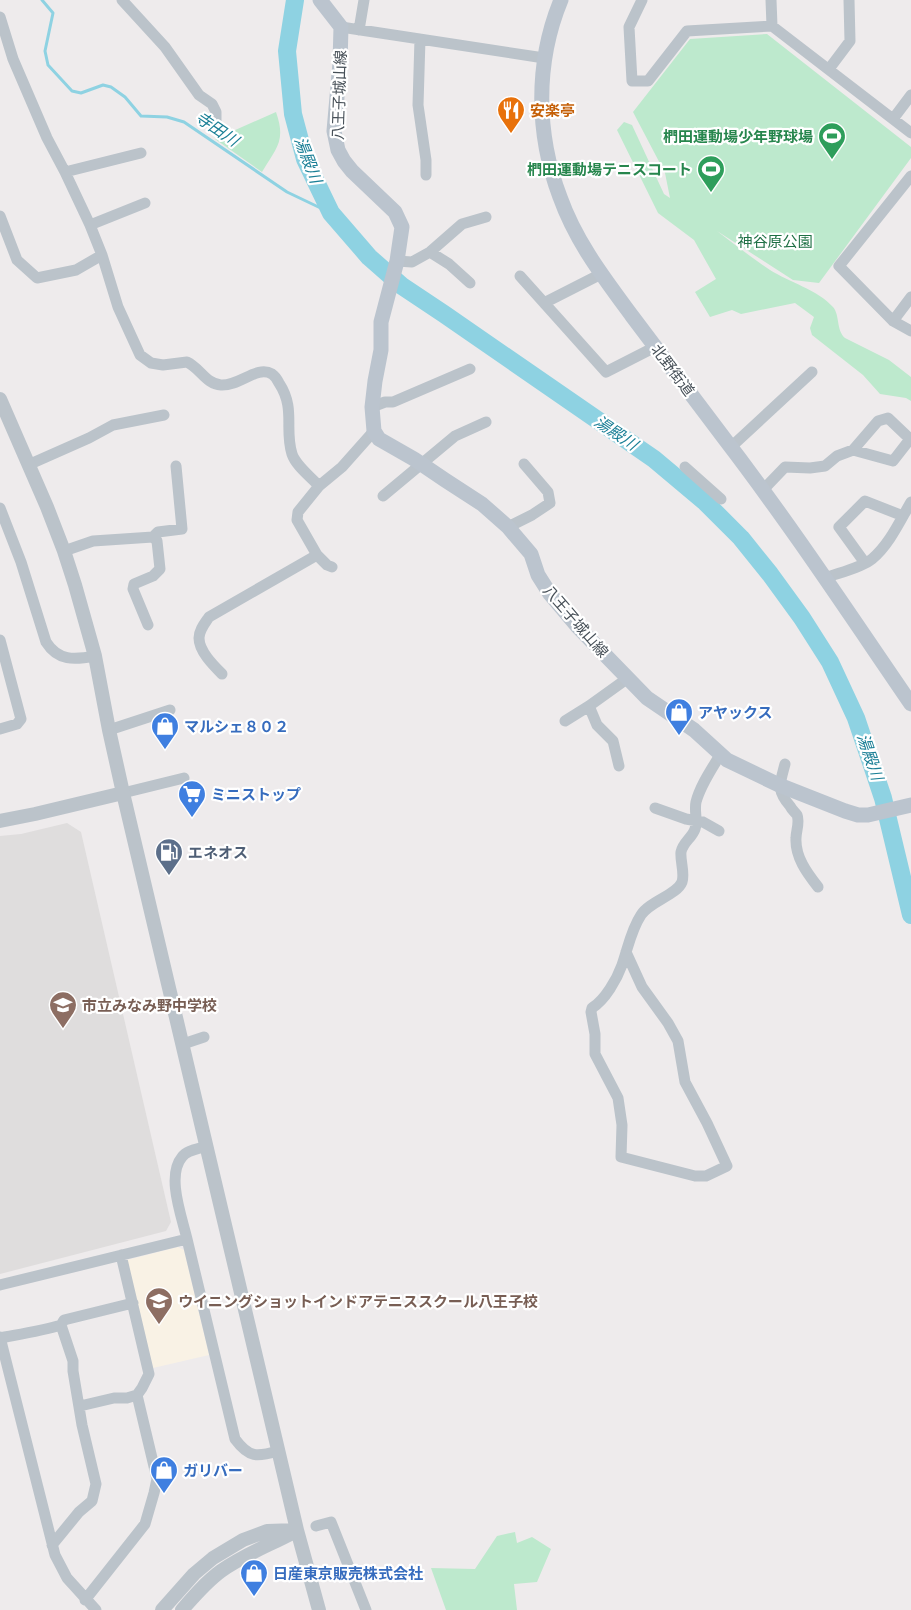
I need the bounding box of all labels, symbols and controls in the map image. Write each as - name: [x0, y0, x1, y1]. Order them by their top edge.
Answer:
- street label: 八王子城山線: [329, 50, 349, 140]
- restaurant icon: 安楽亭: [496, 95, 526, 134]
- place label: 安楽亭: [530, 102, 575, 119]
- water label: 寺田川: [192, 109, 243, 151]
- sports icon: 椚田運動場少年野球場: [817, 121, 847, 160]
- place label: 椚田運動場少年野球場: [663, 128, 813, 145]
- water label: 湯殿川: [291, 135, 325, 187]
- sports icon: 椚田運動場テニスコート: [696, 154, 726, 193]
- place label: 椚田運動場テニスコート: [527, 161, 692, 178]
- park label: 神谷原公園: [737, 233, 813, 250]
- street label: 北野街道: [648, 341, 698, 399]
- water label: 湯殿川: [591, 413, 642, 455]
- street label: 八王子城山線: [540, 581, 612, 661]
- shop icon: アヤックス: [664, 697, 694, 736]
- place label: アヤックス: [698, 704, 773, 721]
- shop icon: マルシェ８０２: [150, 711, 180, 750]
- place label: マルシェ８０２: [184, 718, 289, 735]
- water label: 湯殿川: [854, 732, 886, 784]
- supermarket icon: ミニストップ: [177, 779, 207, 818]
- place label: ミニストップ: [211, 786, 301, 803]
- fuel station icon: エネオス: [154, 837, 184, 876]
- place label: エネオス: [188, 844, 248, 861]
- school or university icon: 市立みなみ野中学校: [48, 990, 78, 1029]
- place label: 市立みなみ野中学校: [82, 997, 217, 1014]
- school or university icon: ウイニングショットインドアテニススクール八王子校: [144, 1286, 174, 1325]
- place label: ウイニングショットインドアテニススクール八王子校: [178, 1293, 538, 1310]
- shop icon: ガリバー: [149, 1455, 179, 1494]
- place label: ガリバー: [183, 1462, 243, 1479]
- shop icon: 日産東京販売株式会社: [239, 1558, 269, 1597]
- place label: 日産東京販売株式会社: [273, 1565, 423, 1582]

